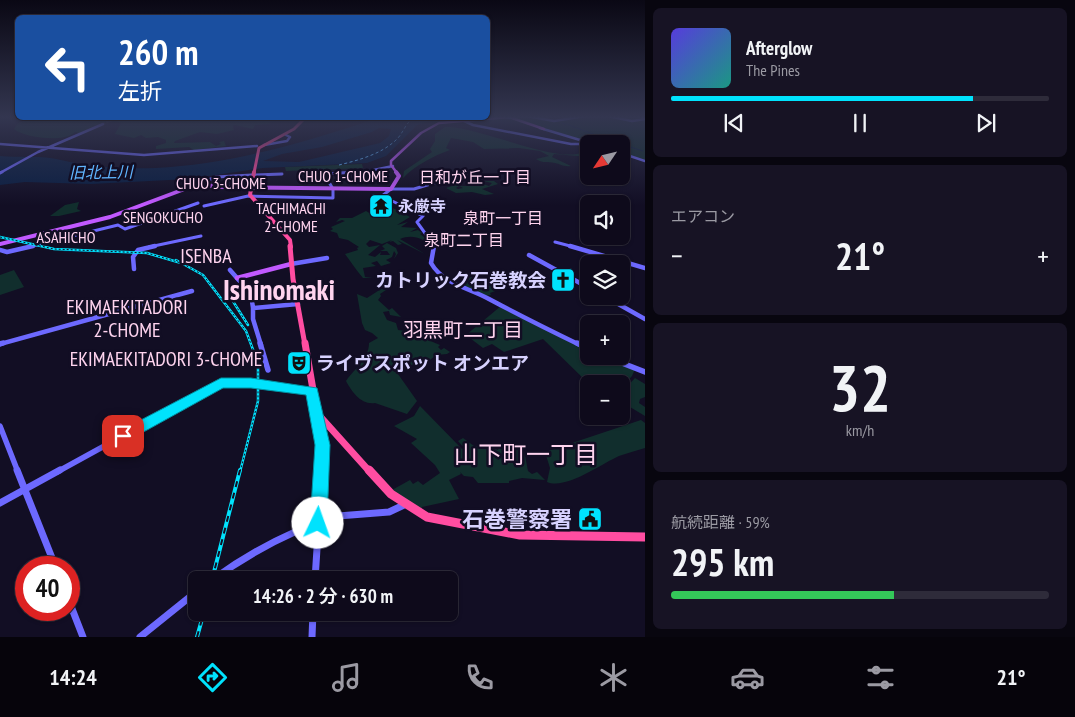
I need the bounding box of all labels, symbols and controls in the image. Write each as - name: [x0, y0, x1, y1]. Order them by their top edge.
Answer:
- text: 260 m: [118, 29, 199, 75]
- icon: left: [35, 35, 100, 100]
- text: Afterglow: [746, 36, 812, 60]
- text: The Pines: [746, 60, 800, 80]
- text: 左折: [118, 77, 162, 105]
- icon: previous: [720, 109, 748, 137]
- icon: pause: [846, 109, 874, 137]
- icon: next: [972, 109, 1000, 137]
- north arrow: [580, 135, 630, 185]
- map controls: [580, 135, 630, 425]
- water label: 旧北上川: [69, 161, 135, 183]
- district label: CHUO 1-CHOME: [298, 166, 388, 186]
- district label: 日和が丘一丁目: [419, 167, 531, 187]
- district label: CHUO 3-CHOME: [176, 173, 266, 193]
- temple icon: 永厳寺: [368, 193, 394, 219]
- button: sound: [580, 195, 630, 245]
- place label: 永厳寺: [398, 196, 446, 216]
- district label: TACHIMACHI 2-CHOME: [256, 198, 326, 236]
- text: エアコン: [671, 206, 735, 226]
- district label: SENGOKUCHO: [123, 207, 203, 227]
- district label: 泉町一丁目: [463, 208, 543, 228]
- district label: ASAHICHO: [37, 227, 96, 247]
- district label: 泉町二丁目: [424, 230, 504, 250]
- text: 21°: [835, 231, 885, 280]
- text: −: [671, 237, 683, 274]
- text: +: [1037, 237, 1049, 274]
- district label: ISENBA: [180, 243, 232, 269]
- button: layers: [580, 255, 630, 305]
- church icon: カトリック石巻教会: [550, 267, 576, 293]
- place label: カトリック石巻教会: [375, 268, 546, 292]
- district label: Ishinomaki: [223, 270, 335, 308]
- district label: EKIMAEKITADORI 2-CHOME: [66, 294, 188, 343]
- button: +: [580, 315, 630, 365]
- district label: 羽黒町二丁目: [403, 317, 523, 343]
- text: 32: [829, 345, 891, 429]
- district label: EKIMAEKITADORI 3-CHOME: [70, 346, 262, 372]
- theatre icon: ライヴスポット オンエア: [286, 350, 312, 376]
- place label: ライヴスポット オンエア: [316, 351, 529, 375]
- button: −: [580, 375, 630, 425]
- pin: [102, 415, 144, 457]
- text: km/h: [846, 420, 874, 440]
- icon: arrive: [109, 422, 137, 450]
- district label: 山下町一丁目: [454, 439, 598, 470]
- position arrow: [291, 496, 343, 548]
- place label: 石巻警察署: [462, 505, 572, 533]
- public building icon: 石巻警察署: [577, 506, 603, 532]
- text: 航続距離 · 59%: [671, 512, 770, 532]
- text: 295 km: [671, 537, 774, 586]
- speed limit sign: 40: [15, 556, 80, 621]
- text: 14:26 · 2 分 · 630 m: [253, 584, 393, 608]
- icon: directions: [195, 660, 230, 695]
- icon: music: [329, 660, 364, 695]
- icon: phone: [462, 660, 497, 695]
- icon: climate: [596, 660, 631, 695]
- icon: car: [730, 660, 765, 695]
- icon: filters: [863, 660, 898, 695]
- text: 14:24: [49, 663, 97, 691]
- text: 21°: [997, 663, 1026, 691]

